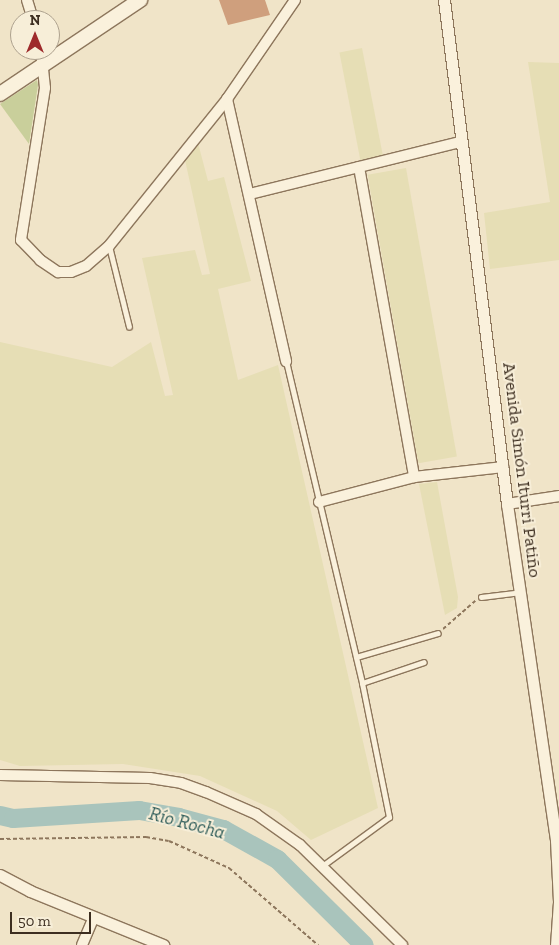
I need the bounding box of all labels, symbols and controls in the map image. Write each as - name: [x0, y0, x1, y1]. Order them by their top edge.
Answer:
- north arrow: [10, 10, 60, 60]
- text: N: [30, 12, 40, 29]
- street label: Avenida Simón Iturri Patiño: [498, 361, 546, 579]
- water label: Río Rocha: [147, 802, 227, 844]
- scale bar: [12, 902, 94, 934]
- text: 50 m: [18, 912, 51, 930]

